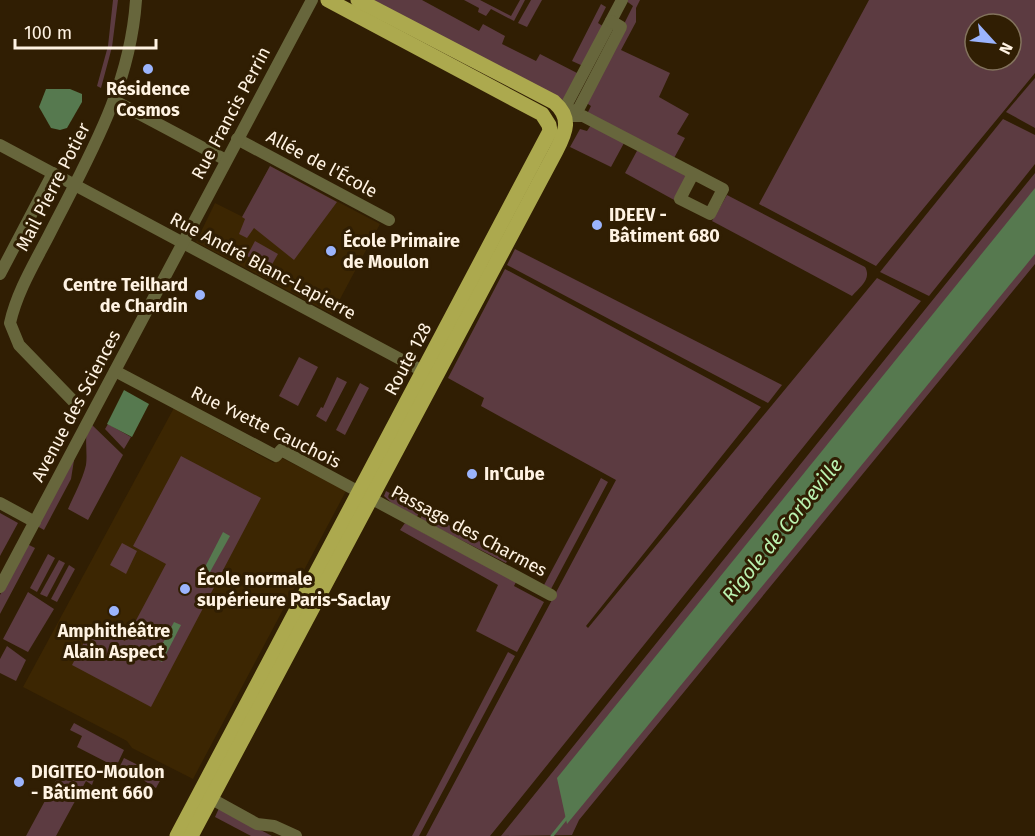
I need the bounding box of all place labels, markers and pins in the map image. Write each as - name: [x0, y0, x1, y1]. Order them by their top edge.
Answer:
- marker: Résidence Cosmos: [141, 62, 155, 76]
- place label: Résidence Cosmos: [106, 78, 190, 121]
- place label: IDEEV - Bâtiment 680: [609, 204, 720, 247]
- marker: IDEEV - Bâtiment 680: [590, 218, 604, 232]
- place label: École Primaire de Moulon: [343, 229, 460, 273]
- marker: École Primaire de Moulon: [324, 244, 338, 258]
- place label: Centre Teilhard de Chardin: [63, 274, 188, 317]
- marker: Centre Teilhard de Chardin: [193, 288, 207, 302]
- place label: In'Cube: [484, 463, 545, 485]
- marker: In'Cube: [465, 467, 479, 481]
- place label: École normale supérieure Paris-Saclay: [197, 567, 391, 611]
- marker: École normale supérieure Paris-Saclay: [178, 582, 192, 596]
- marker: Amphithéâtre Alain Aspect: [107, 604, 121, 618]
- place label: Amphithéâtre Alain Aspect: [57, 620, 170, 663]
- place label: DIGITEO-Moulon - Bâtiment 660: [31, 761, 165, 804]
- marker: DIGITEO-Moulon - Bâtiment 660: [12, 775, 26, 789]

